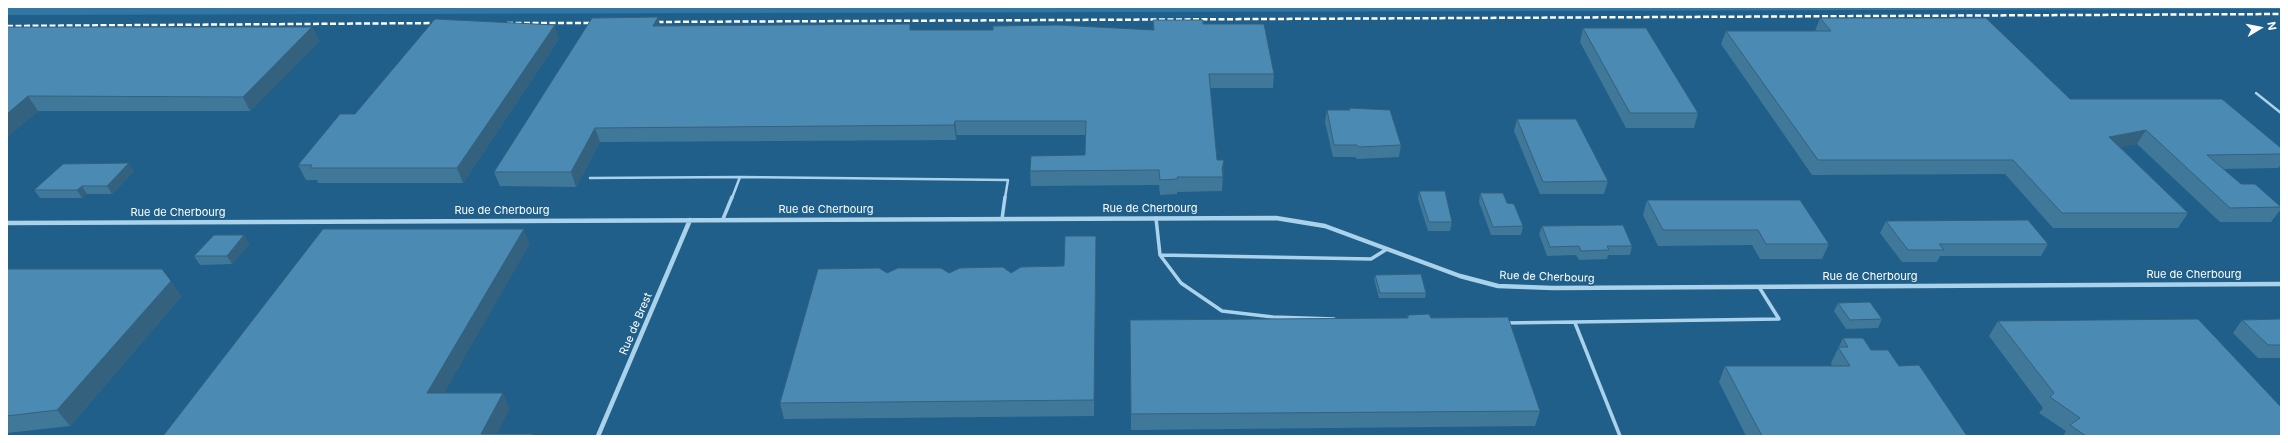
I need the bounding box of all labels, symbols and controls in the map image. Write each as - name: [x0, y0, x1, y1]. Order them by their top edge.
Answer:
- north arrow: [2240, 8, 2280, 48]
- text: N: [2264, 21, 2279, 31]
- street label: Rue de Cherbourg: [1102, 202, 1198, 216]
- street label: Rue de Cherbourg: [778, 203, 874, 217]
- street label: Rue de Cherbourg: [454, 204, 550, 218]
- street label: Rue de Cherbourg: [130, 206, 226, 220]
- street label: Rue de Cherbourg: [2146, 268, 2242, 282]
- street label: Rue de Cherbourg: [1499, 269, 1595, 285]
- street label: Rue de Cherbourg: [1822, 270, 1918, 284]
- street label: Rue de Brest: [617, 291, 655, 357]

